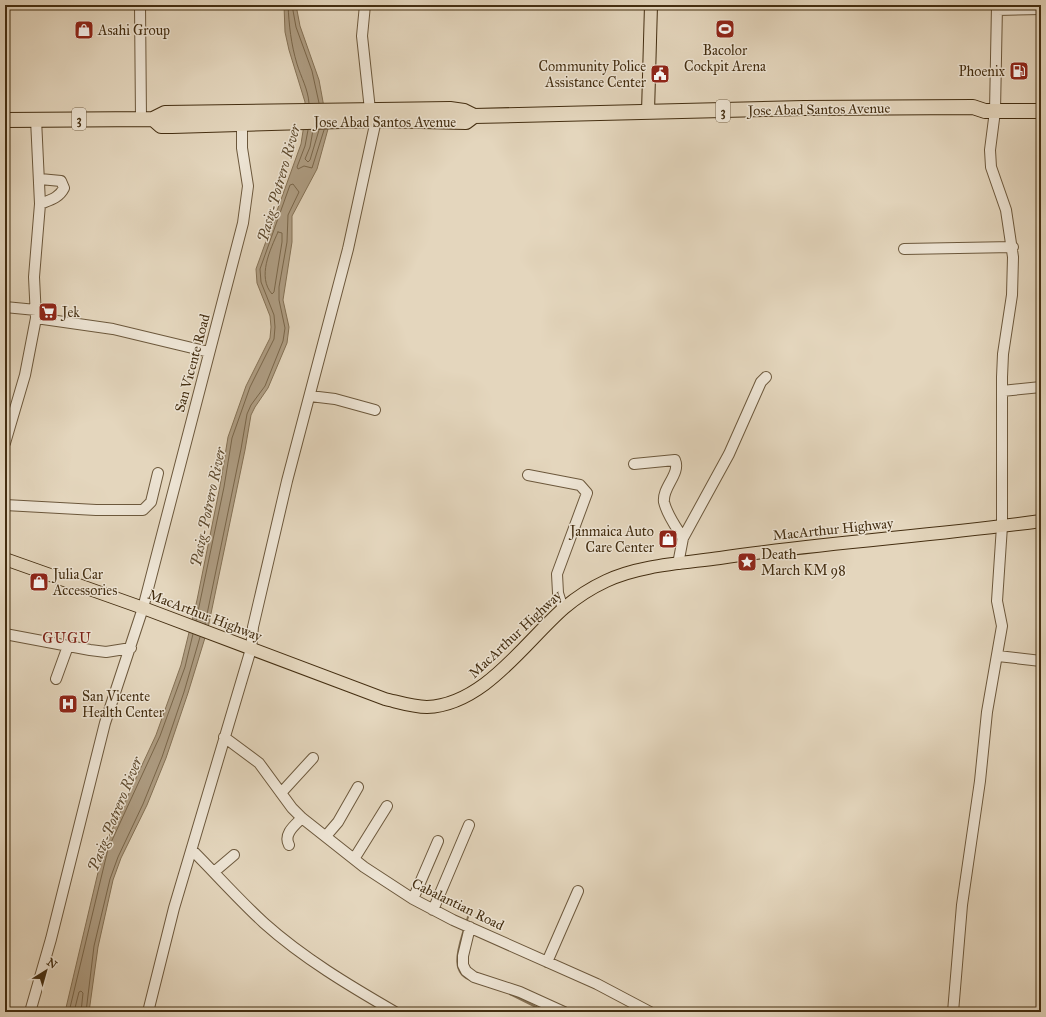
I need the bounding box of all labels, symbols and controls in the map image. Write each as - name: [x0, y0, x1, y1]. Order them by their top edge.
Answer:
- sports icon: Bacolor Cockpit Arena: [714, 18, 736, 40]
- shop icon: Asahi Group: [73, 19, 95, 41]
- place label: Asahi Group: [97, 22, 170, 39]
- place label: Bacolor Cockpit Arena: [684, 42, 766, 75]
- place label: Community Police Assistance Center: [538, 58, 647, 91]
- fuel station icon: Phoenix: [1008, 60, 1030, 82]
- public building icon: Community Police Assistance Center: [649, 63, 671, 85]
- place label: Phoenix: [959, 63, 1006, 80]
- road number: 3: [716, 100, 730, 122]
- street label: Jose Abad Santos Avenue: [746, 100, 891, 120]
- road number: 3: [72, 108, 86, 130]
- street label: Jose Abad Santos Avenue: [312, 114, 456, 132]
- water label: Pasig-Potrero River: [254, 121, 305, 244]
- supermarket icon: Jek: [37, 301, 59, 323]
- place label: Jek: [60, 304, 80, 322]
- street label: San Vicente Road: [171, 312, 214, 414]
- water label: Pasig-Potrero River: [187, 445, 230, 568]
- street label: MacArthur Highway: [772, 515, 895, 544]
- place label: Janmaica Auto Care Center: [568, 523, 655, 556]
- shop icon: Janmaica Auto Care Center: [657, 528, 679, 550]
- place label: Death March KM 98: [761, 546, 846, 579]
- place icon: Death March KM 98: [736, 551, 758, 573]
- place label: Julia Car Accessories: [51, 566, 117, 599]
- shop icon: Julia Car Accessories: [28, 571, 50, 593]
- street label: MacArthur Highway: [145, 586, 265, 645]
- street label: MacArthur Highway: [465, 587, 566, 682]
- district label: GUGU: [42, 629, 92, 647]
- place label: San Vicente Health Center: [82, 688, 165, 721]
- hospital icon: San Vicente Health Center: [57, 693, 79, 715]
- water label: Pasig-Potrero River: [84, 754, 146, 874]
- street label: Cabalantian Road: [409, 875, 507, 934]
- north arrow: [26, 951, 66, 991]
- text: N: [44, 955, 60, 972]

